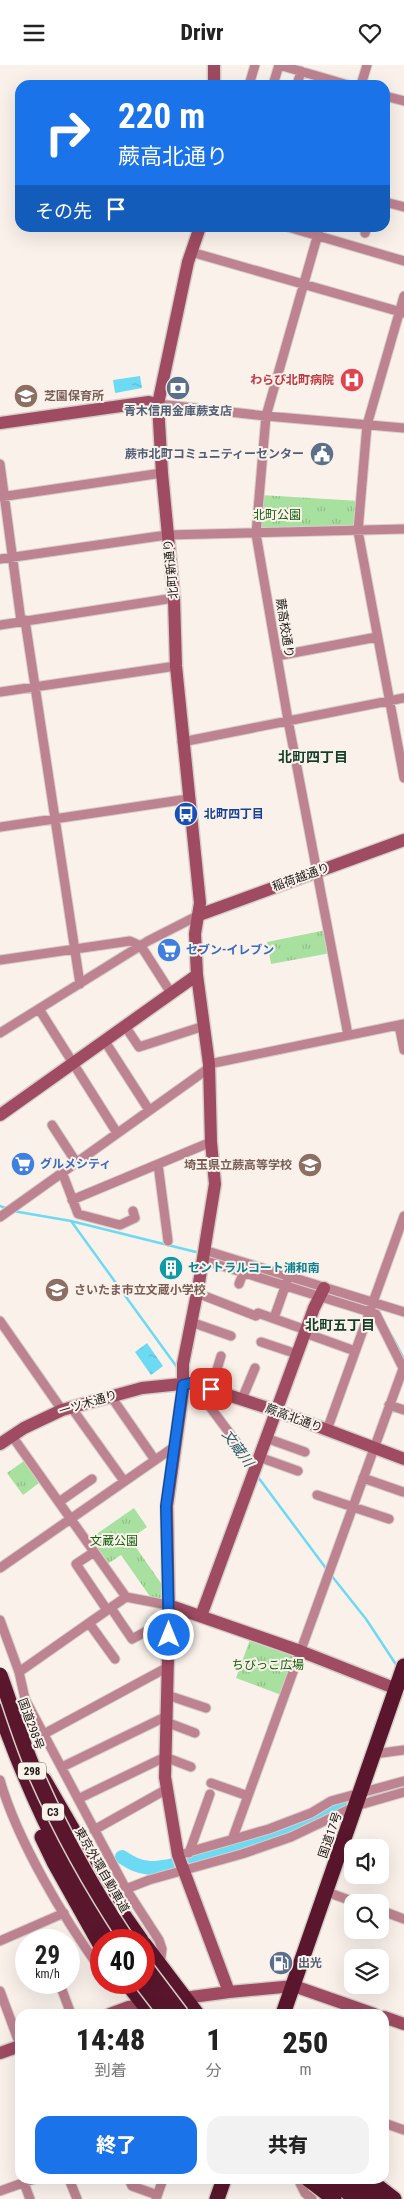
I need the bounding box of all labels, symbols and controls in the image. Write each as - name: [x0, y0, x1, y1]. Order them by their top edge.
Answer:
- icon: menu: [20, 19, 48, 47]
- icon: heart: [356, 19, 384, 47]
- text: Drivr: [181, 20, 223, 45]
- text: 220 m: [118, 96, 205, 137]
- icon: right: [35, 100, 100, 165]
- text: 蕨高北通り: [118, 144, 228, 169]
- icon: arrive: [102, 195, 130, 223]
- text: その先: [35, 200, 92, 223]
- hospital icon: わらび北町病院: [339, 367, 365, 393]
- place label: わらび北町病院: [250, 373, 334, 387]
- bank icon: 青木信用金庫蕨支店: [165, 375, 191, 401]
- school or university icon: 芝園保育所: [13, 383, 39, 409]
- place label: 芝園保育所: [44, 389, 104, 403]
- place label: 青木信用金庫蕨支店: [124, 404, 232, 418]
- public building icon: 蕨市北町コミュニティーセンター: [309, 441, 335, 467]
- place label: 蕨市北町コミュニティーセンター: [125, 447, 304, 461]
- park label: 北町公園: [253, 508, 301, 522]
- street label: 北町新通り: [161, 538, 181, 600]
- street label: 蕨高校通り: [273, 597, 297, 659]
- district label: 北町四丁目: [278, 749, 348, 765]
- bus stop icon: 北町四丁目: [173, 801, 199, 827]
- place label: 北町四丁目: [204, 807, 264, 821]
- street label: 稲荷越通り: [270, 860, 332, 894]
- supermarket icon: セブン-イレブン: [156, 937, 182, 963]
- place label: セブン-イレブン: [186, 943, 274, 957]
- supermarket icon: グルメシティ: [10, 1151, 36, 1177]
- school or university icon: 埼玉県立蕨高等学校: [297, 1152, 323, 1178]
- place label: グルメシティ: [40, 1157, 111, 1171]
- place label: 埼玉県立蕨高等学校: [184, 1158, 292, 1172]
- building icon: セントラルコート浦和南: [158, 1255, 184, 1281]
- place label: セントラルコート浦和南: [188, 1261, 320, 1275]
- school or university icon: さいたま市立文蔵小学校: [44, 1277, 70, 1303]
- place label: さいたま市立文蔵小学校: [74, 1283, 206, 1297]
- district label: 北町五丁目: [305, 1317, 375, 1333]
- pin: [190, 1368, 232, 1410]
- icon: arrive: [197, 1375, 225, 1403]
- street label: 一ツ木通り: [57, 1388, 119, 1418]
- street label: 蕨高北通り: [263, 1401, 325, 1435]
- water label: 文蔵川: [219, 1426, 258, 1471]
- park label: 文蔵公園: [90, 1534, 138, 1548]
- position arrow: [142, 1608, 194, 1660]
- park label: ちびっこ広場: [232, 1658, 304, 1672]
- street label: 国道298号: [15, 1696, 47, 1752]
- road number: 298: [18, 1763, 46, 1779]
- road number: C3: [42, 1803, 64, 1820]
- street label: 国道17号: [316, 1810, 344, 1860]
- street label: 東京外環自動車道: [72, 1825, 132, 1915]
- map controls: [344, 1839, 389, 1994]
- button: sound: [344, 1839, 389, 1884]
- button: search: [344, 1894, 389, 1939]
- speed limit sign: 40: [90, 1929, 155, 1994]
- text: 29: [35, 1941, 60, 1970]
- button: layers: [344, 1949, 389, 1994]
- fuel station icon: 出光: [268, 1950, 294, 1976]
- place label: 出光: [298, 1956, 322, 1970]
- text: km/h: [35, 1967, 60, 1981]
- text: 14:48: [76, 2022, 145, 2057]
- text: 1: [206, 2022, 221, 2057]
- text: 250: [283, 2025, 328, 2060]
- text: m: [299, 2060, 311, 2079]
- text: 到着: [94, 2061, 126, 2080]
- text: 分: [206, 2061, 222, 2080]
- button: 終了: [35, 2116, 197, 2174]
- button: 共有: [207, 2116, 369, 2174]

